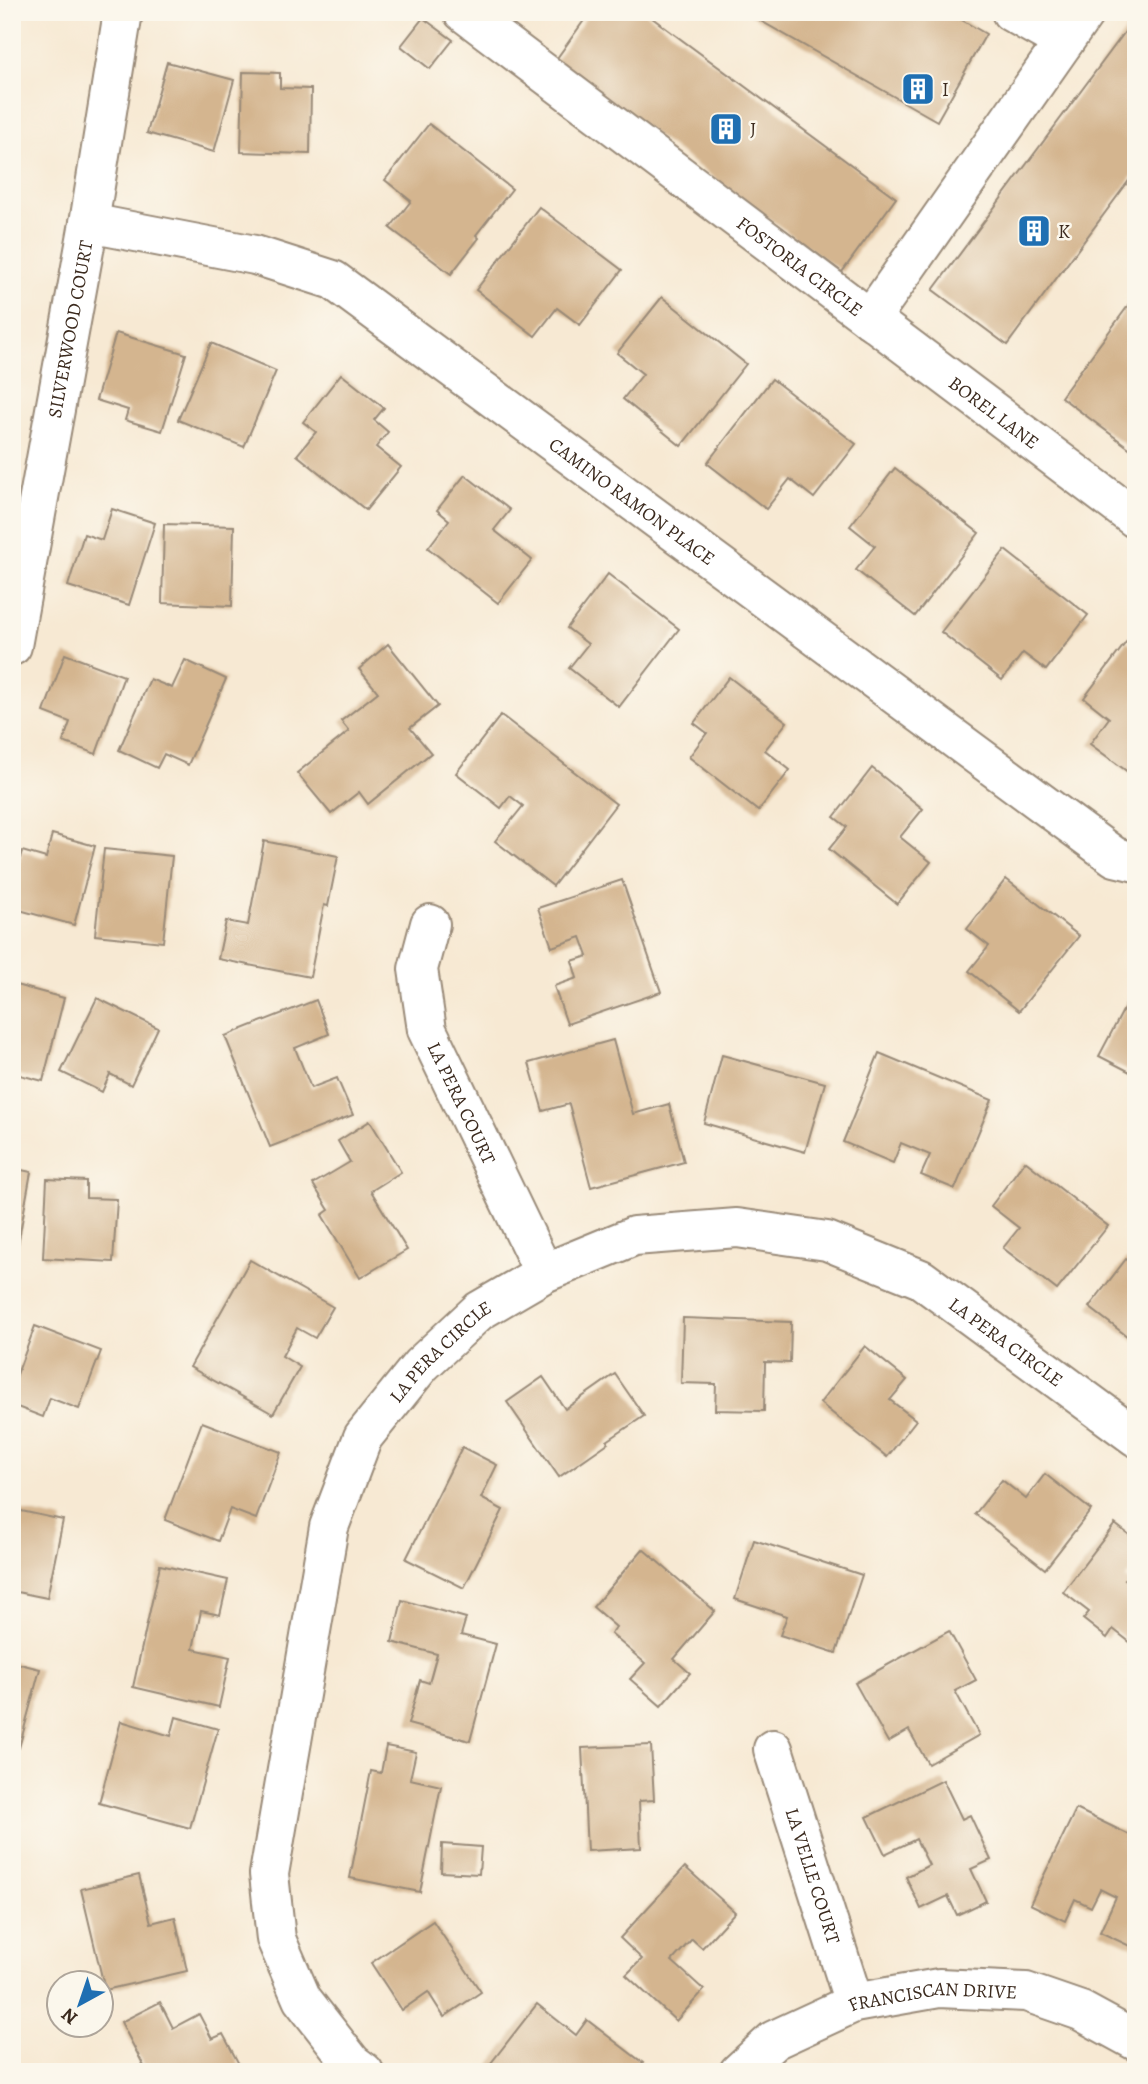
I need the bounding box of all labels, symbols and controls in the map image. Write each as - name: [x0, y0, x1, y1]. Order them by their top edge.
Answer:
- building icon: I: [899, 70, 937, 108]
- place label: I: [942, 77, 949, 103]
- building icon: J: [707, 110, 745, 148]
- place label: J: [750, 117, 756, 143]
- street label: FOSTORIA CIRCLE: [731, 211, 868, 323]
- building icon: K: [1015, 212, 1053, 250]
- place label: K: [1058, 219, 1070, 245]
- street label: SILVERWOOD COURT: [42, 238, 100, 420]
- street label: BOREL LANE: [943, 370, 1044, 455]
- street label: CAMINO RAMON PLACE: [543, 432, 720, 572]
- street label: LA PERA COURT: [421, 1038, 502, 1169]
- street label: LA PERA CIRCLE: [943, 1292, 1068, 1393]
- street label: LA PERA CIRCLE: [384, 1295, 496, 1409]
- street label: LA VELLE COURT: [779, 1805, 846, 1948]
- north arrow: [46, 1968, 116, 2038]
- street label: FRANCISCAN DRIVE: [844, 1976, 1018, 2018]
- text: N: [56, 2002, 83, 2031]

